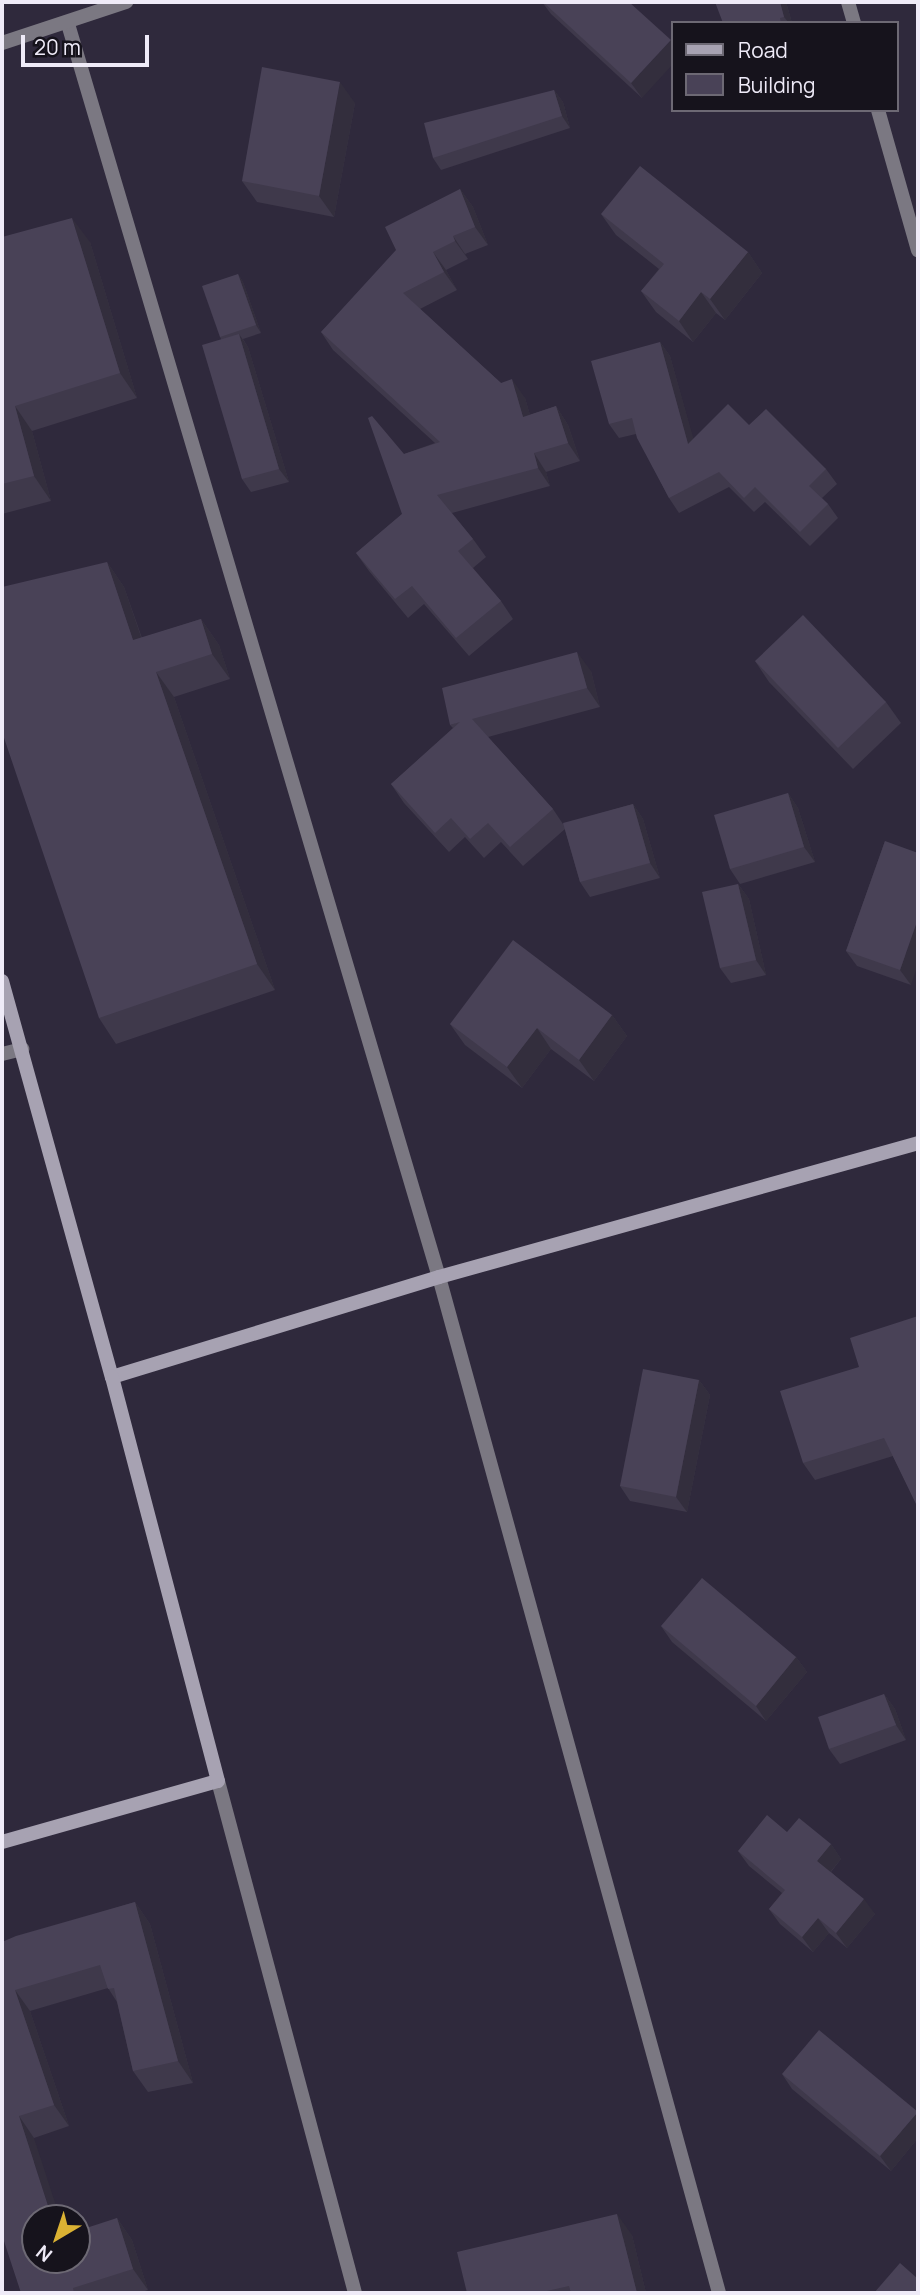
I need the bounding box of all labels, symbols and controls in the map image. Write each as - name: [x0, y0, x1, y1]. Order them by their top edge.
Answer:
- scale bar: [24, 21, 152, 65]
- legend: [671, 21, 899, 112]
- text: 20 m: [34, 33, 81, 61]
- text: Road: [738, 36, 788, 64]
- text: Building: [738, 71, 815, 99]
- north arrow: [21, 2204, 91, 2274]
- text: N: [31, 2239, 58, 2268]

